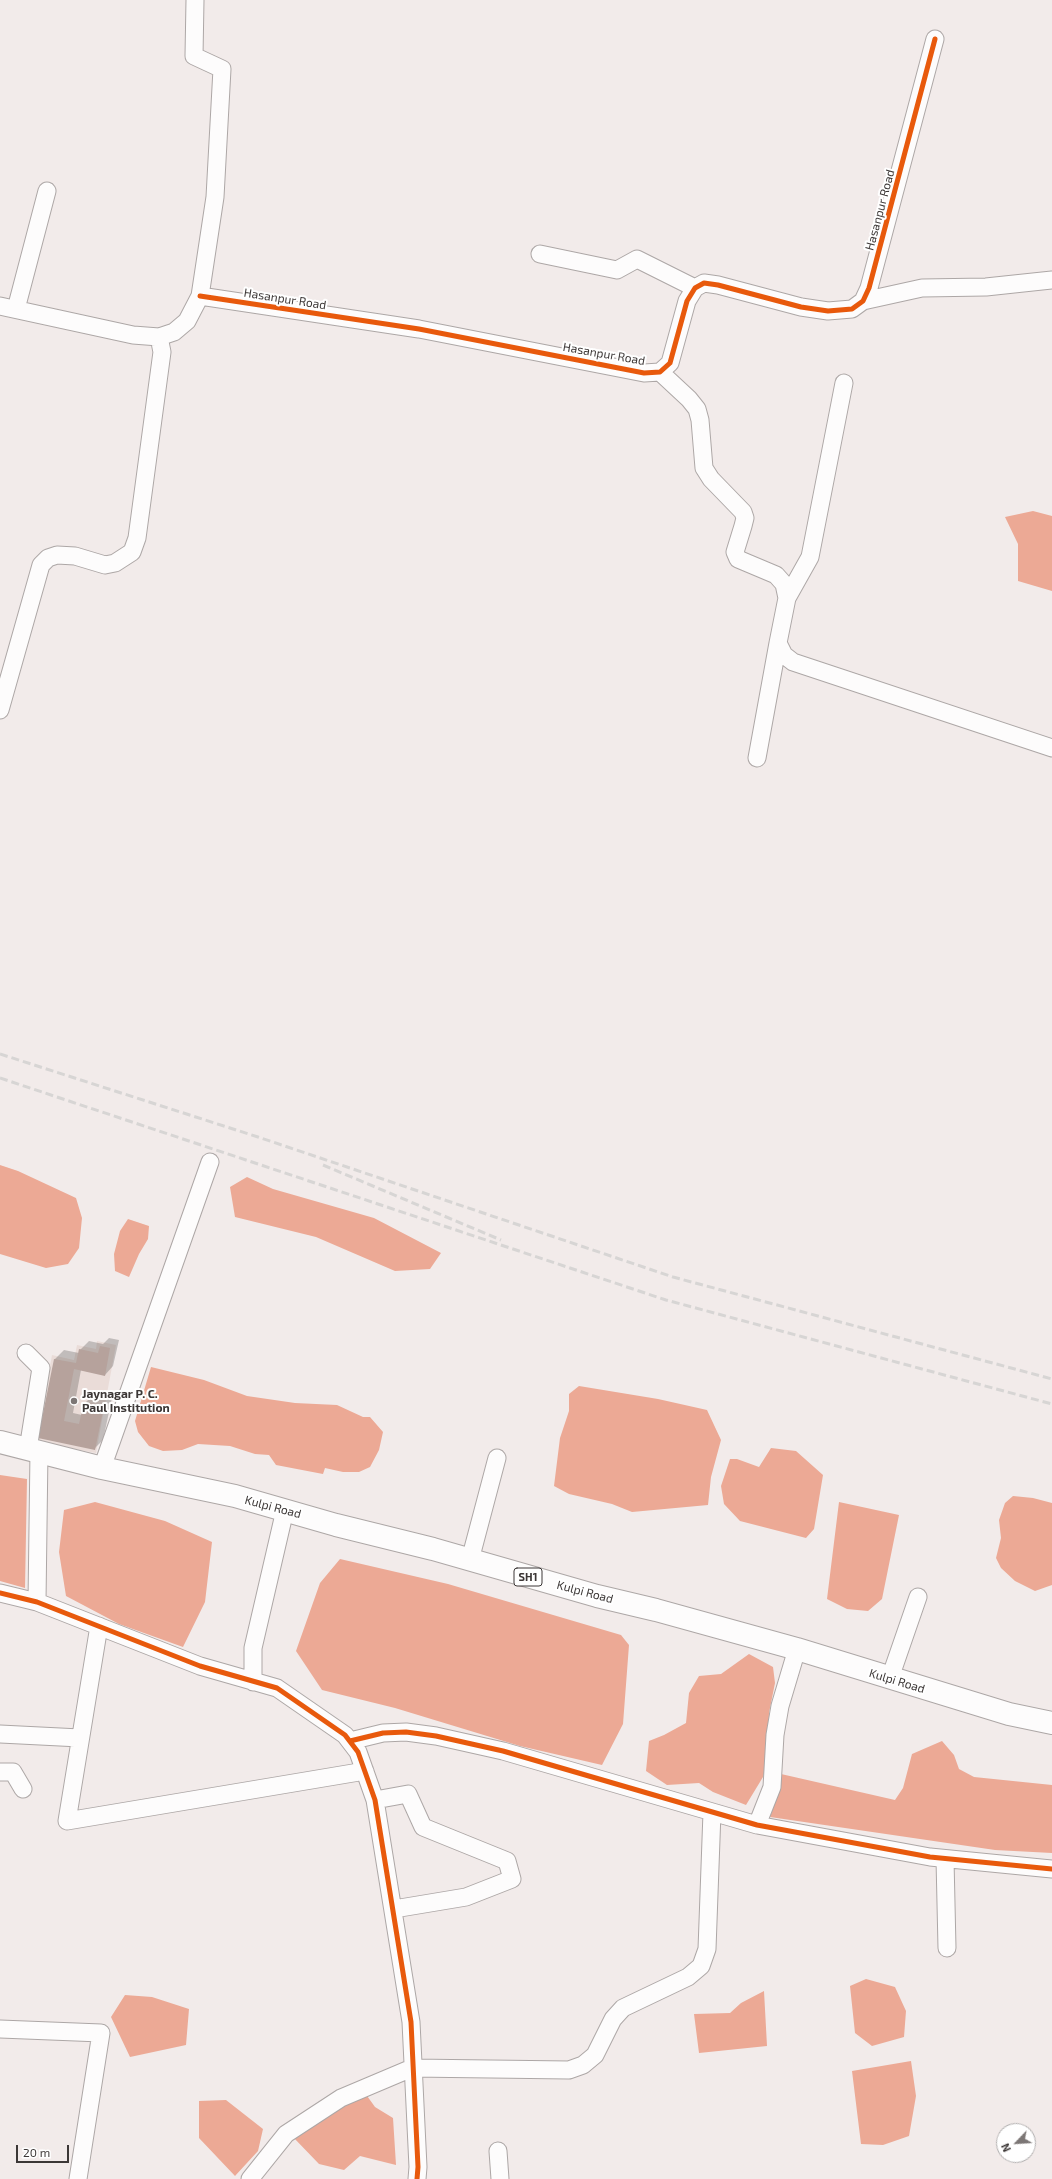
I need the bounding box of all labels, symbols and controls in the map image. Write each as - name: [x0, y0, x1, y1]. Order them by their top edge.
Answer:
- street label: Hasanpur Road: [862, 168, 898, 252]
- street label: Hasanpur Road: [243, 285, 327, 313]
- street label: Hasanpur Road: [562, 340, 646, 368]
- place label: Jaynagar P. C. Paul Institution: [82, 1387, 170, 1415]
- marker: Jaynagar P. C. Paul Institution: [69, 1396, 79, 1406]
- street label: Kulpi Road: [243, 1493, 303, 1521]
- road number: SH1: [514, 1568, 542, 1586]
- street label: Kulpi Road: [555, 1578, 615, 1606]
- street label: Kulpi Road: [867, 1666, 927, 1696]
- north arrow: [996, 2123, 1036, 2163]
- scale bar: [18, 2137, 71, 2163]
- text: N: [998, 2142, 1013, 2154]
- text: 20 m: [23, 2145, 50, 2159]

